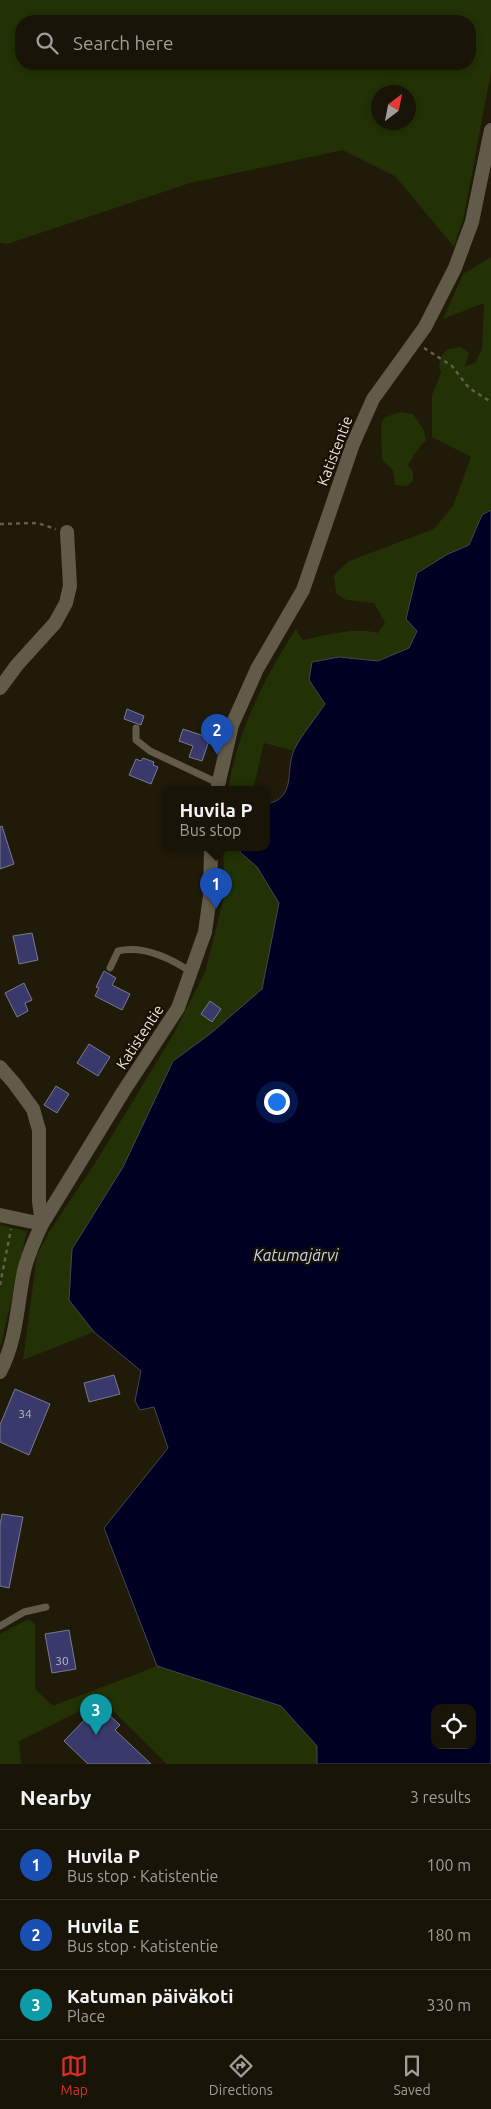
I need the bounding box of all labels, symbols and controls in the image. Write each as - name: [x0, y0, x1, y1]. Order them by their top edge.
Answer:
- search box: [15, 15, 476, 70]
- icon: search: [33, 29, 61, 57]
- text: Search here: [73, 32, 173, 54]
- north arrow: [371, 85, 416, 130]
- street label: Katistentie: [313, 414, 356, 488]
- pin: 2: [201, 714, 233, 755]
- popup: [162, 786, 270, 851]
- text: Huvila P: [180, 799, 252, 821]
- text: Bus stop: [180, 821, 241, 839]
- pin: 1: [200, 868, 232, 909]
- street label: Katistentie: [112, 1001, 167, 1072]
- your location: [264, 1089, 290, 1115]
- water label: Katumajärvi: [253, 1246, 340, 1264]
- house number: 34: [18, 1407, 32, 1420]
- house number: 30: [55, 1654, 69, 1667]
- pin: 3: [80, 1694, 112, 1735]
- map controls: [431, 1704, 476, 1749]
- button: locate: [431, 1704, 476, 1749]
- text: Nearby: [20, 1785, 91, 1809]
- text: 3 results: [410, 1788, 471, 1806]
- text: Huvila P: [67, 1845, 140, 1867]
- text: 1: [31, 1856, 41, 1874]
- text: 100 m: [426, 1856, 471, 1874]
- text: Bus stop · Katistentie: [67, 1867, 218, 1885]
- text: Huvila E: [67, 1915, 139, 1937]
- text: 2: [31, 1926, 41, 1944]
- text: 180 m: [426, 1926, 471, 1944]
- text: Bus stop · Katistentie: [67, 1937, 218, 1955]
- text: Katuman päiväkoti: [67, 1985, 233, 2007]
- text: 3: [31, 1996, 41, 2014]
- text: 330 m: [426, 1996, 471, 2014]
- text: Place: [67, 2007, 105, 2025]
- tab: Map: [60, 2052, 88, 2098]
- tab: Directions: [209, 2052, 273, 2098]
- tab: Saved: [393, 2052, 431, 2098]

